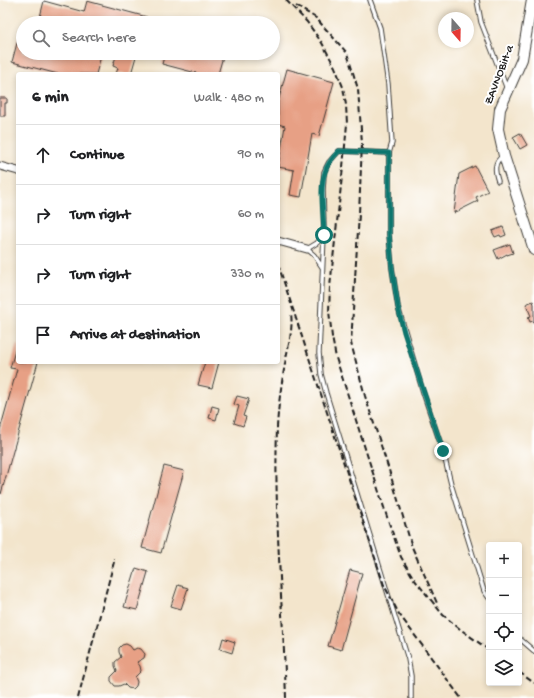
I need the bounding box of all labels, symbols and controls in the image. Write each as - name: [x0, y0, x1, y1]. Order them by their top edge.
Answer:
- north arrow: [438, 12, 474, 48]
- search box: [16, 16, 280, 60]
- icon: search: [30, 27, 52, 49]
- text: Search here: [62, 29, 136, 47]
- street label: ZAVNOBiH-a: [482, 43, 518, 107]
- text: 6 min: [32, 88, 68, 108]
- text: Walk · 480 m: [194, 91, 264, 106]
- icon: ahead: [32, 144, 54, 166]
- text: Continue: [70, 146, 124, 164]
- text: 90 m: [238, 147, 264, 162]
- icon: right: [32, 204, 54, 226]
- text: Turn right: [70, 206, 130, 224]
- text: 60 m: [238, 207, 264, 222]
- route start: [315, 226, 333, 244]
- icon: right: [32, 264, 54, 286]
- text: Turn right: [70, 266, 130, 284]
- text: 330 m: [231, 267, 264, 282]
- icon: arrive: [32, 324, 54, 346]
- text: Arrive at destination: [70, 326, 200, 344]
- route end: [434, 442, 452, 460]
- map controls: [486, 542, 522, 686]
- button: +: [486, 542, 522, 578]
- button: −: [486, 578, 522, 614]
- button: locate: [486, 614, 522, 650]
- button: layers: [486, 650, 522, 686]

